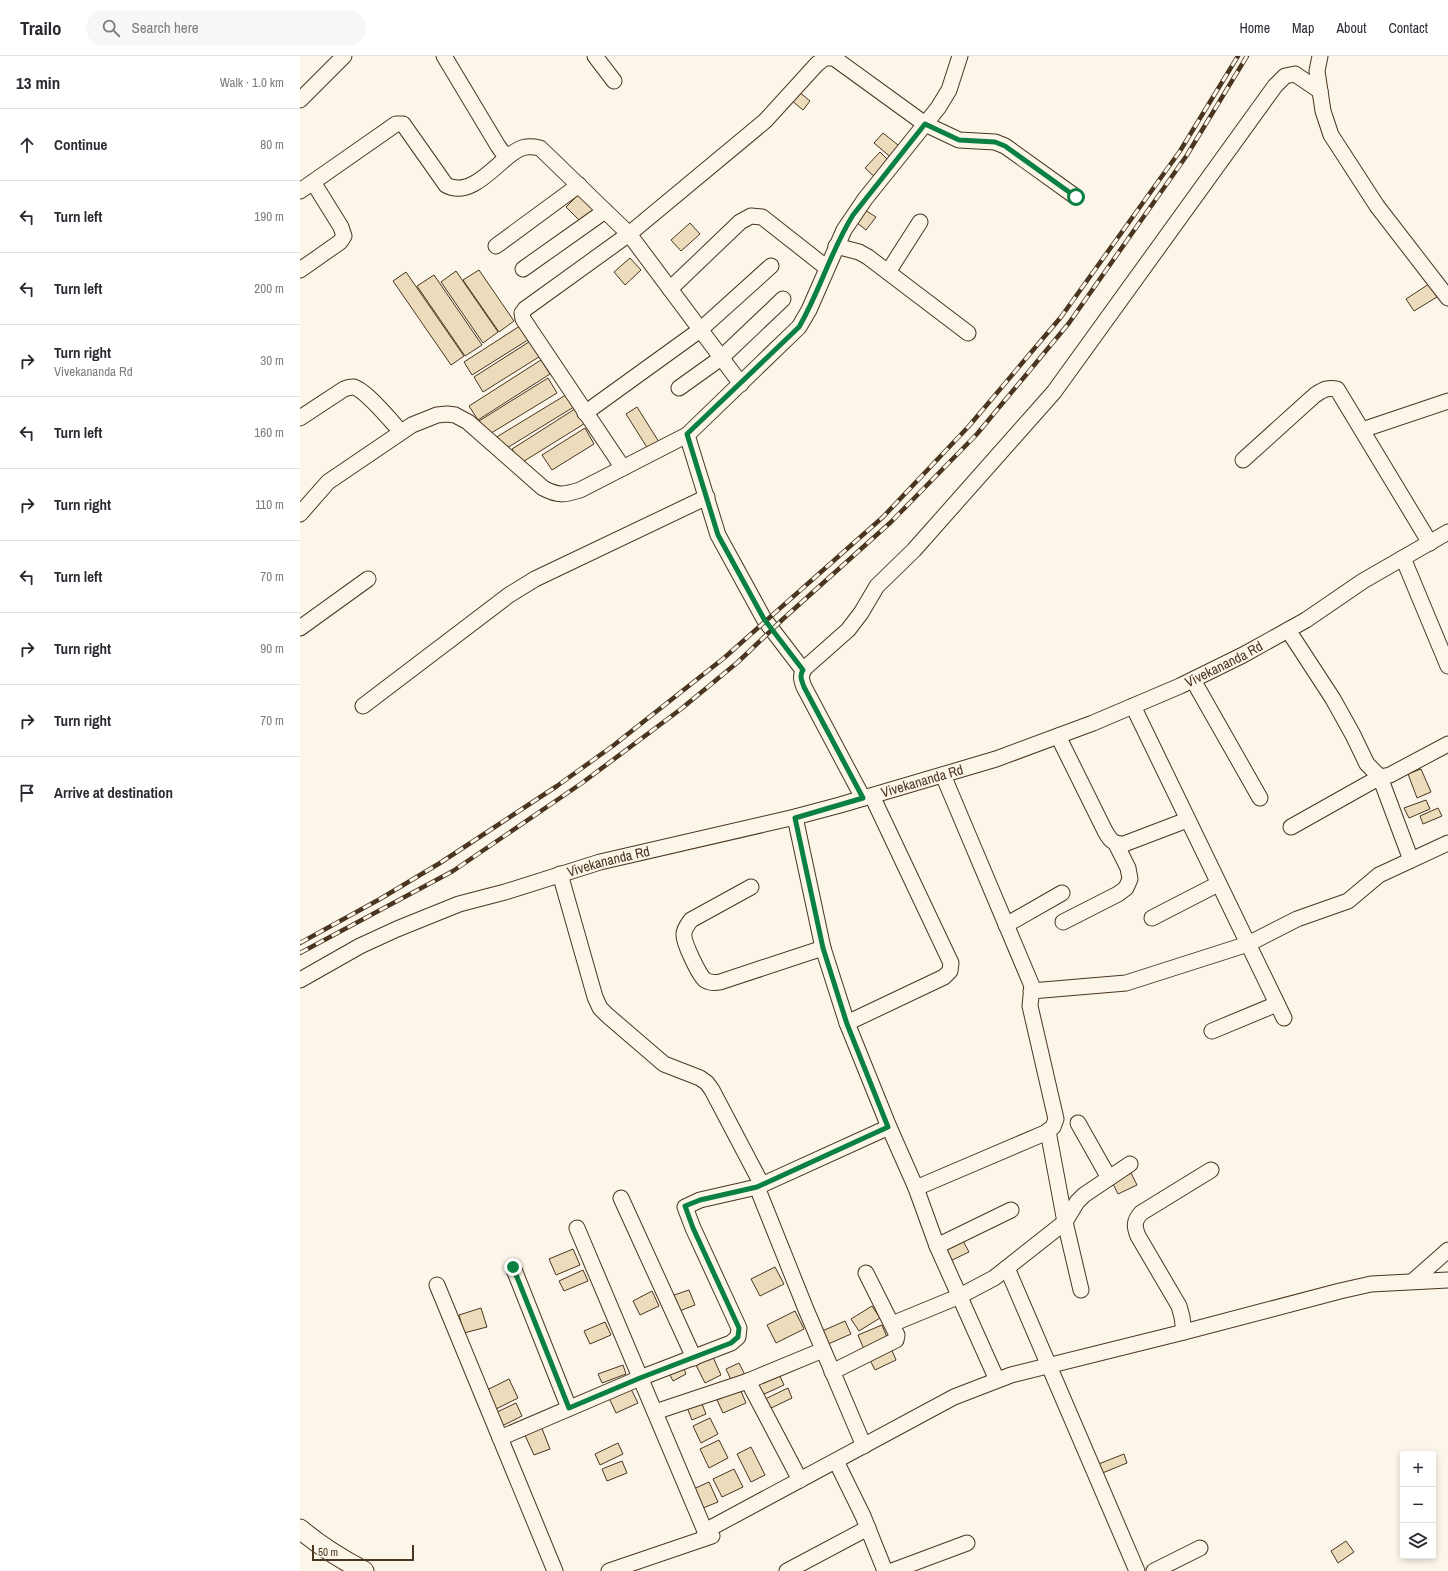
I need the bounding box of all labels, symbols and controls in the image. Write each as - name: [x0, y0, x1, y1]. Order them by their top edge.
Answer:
- search box: [86, 10, 366, 46]
- text: Trailo: [20, 15, 62, 41]
- icon: search: [100, 17, 122, 39]
- text: Search here: [132, 17, 199, 38]
- text: Home: [1239, 19, 1270, 37]
- text: Map: [1292, 19, 1314, 37]
- text: About: [1336, 19, 1366, 37]
- text: Contact: [1388, 19, 1428, 37]
- text: 13 min: [16, 71, 60, 94]
- text: Walk · 1.0 km: [220, 74, 284, 91]
- icon: ahead: [16, 134, 38, 156]
- text: Continue: [54, 134, 107, 155]
- text: 80 m: [260, 136, 284, 153]
- route start: [1067, 188, 1085, 206]
- icon: left: [16, 206, 38, 228]
- text: Turn left: [54, 206, 102, 227]
- text: 190 m: [254, 208, 284, 225]
- icon: left: [16, 278, 38, 300]
- text: Turn left: [54, 278, 102, 299]
- text: 200 m: [254, 280, 284, 297]
- text: Turn right: [54, 342, 111, 363]
- icon: right: [16, 350, 38, 372]
- text: 30 m: [260, 352, 284, 369]
- text: Vivekananda Rd: [54, 363, 133, 380]
- icon: left: [16, 422, 38, 444]
- text: Turn left: [54, 422, 102, 443]
- text: 160 m: [254, 424, 284, 441]
- icon: right: [16, 494, 38, 516]
- text: Turn right: [54, 494, 111, 515]
- text: 110 m: [255, 496, 284, 513]
- icon: left: [16, 566, 38, 588]
- text: Turn left: [54, 566, 102, 587]
- text: 70 m: [260, 568, 284, 585]
- street label: Vivekananda Rd: [1182, 637, 1266, 691]
- icon: right: [16, 638, 38, 660]
- text: Turn right: [54, 638, 111, 659]
- text: 90 m: [260, 640, 284, 657]
- icon: right: [16, 710, 38, 732]
- text: Turn right: [54, 710, 111, 731]
- text: 70 m: [260, 712, 284, 729]
- street label: Vivekananda Rd: [879, 760, 965, 801]
- icon: arrive: [16, 782, 38, 804]
- text: Arrive at destination: [54, 782, 173, 803]
- street label: Vivekananda Rd: [565, 842, 651, 881]
- route end: [504, 1258, 522, 1276]
- map controls: [1400, 1451, 1436, 1559]
- button: +: [1400, 1451, 1436, 1487]
- button: −: [1400, 1487, 1436, 1523]
- button: layers: [1400, 1523, 1436, 1559]
- scale bar: [312, 1543, 414, 1562]
- text: 50 m: [318, 1545, 338, 1559]

